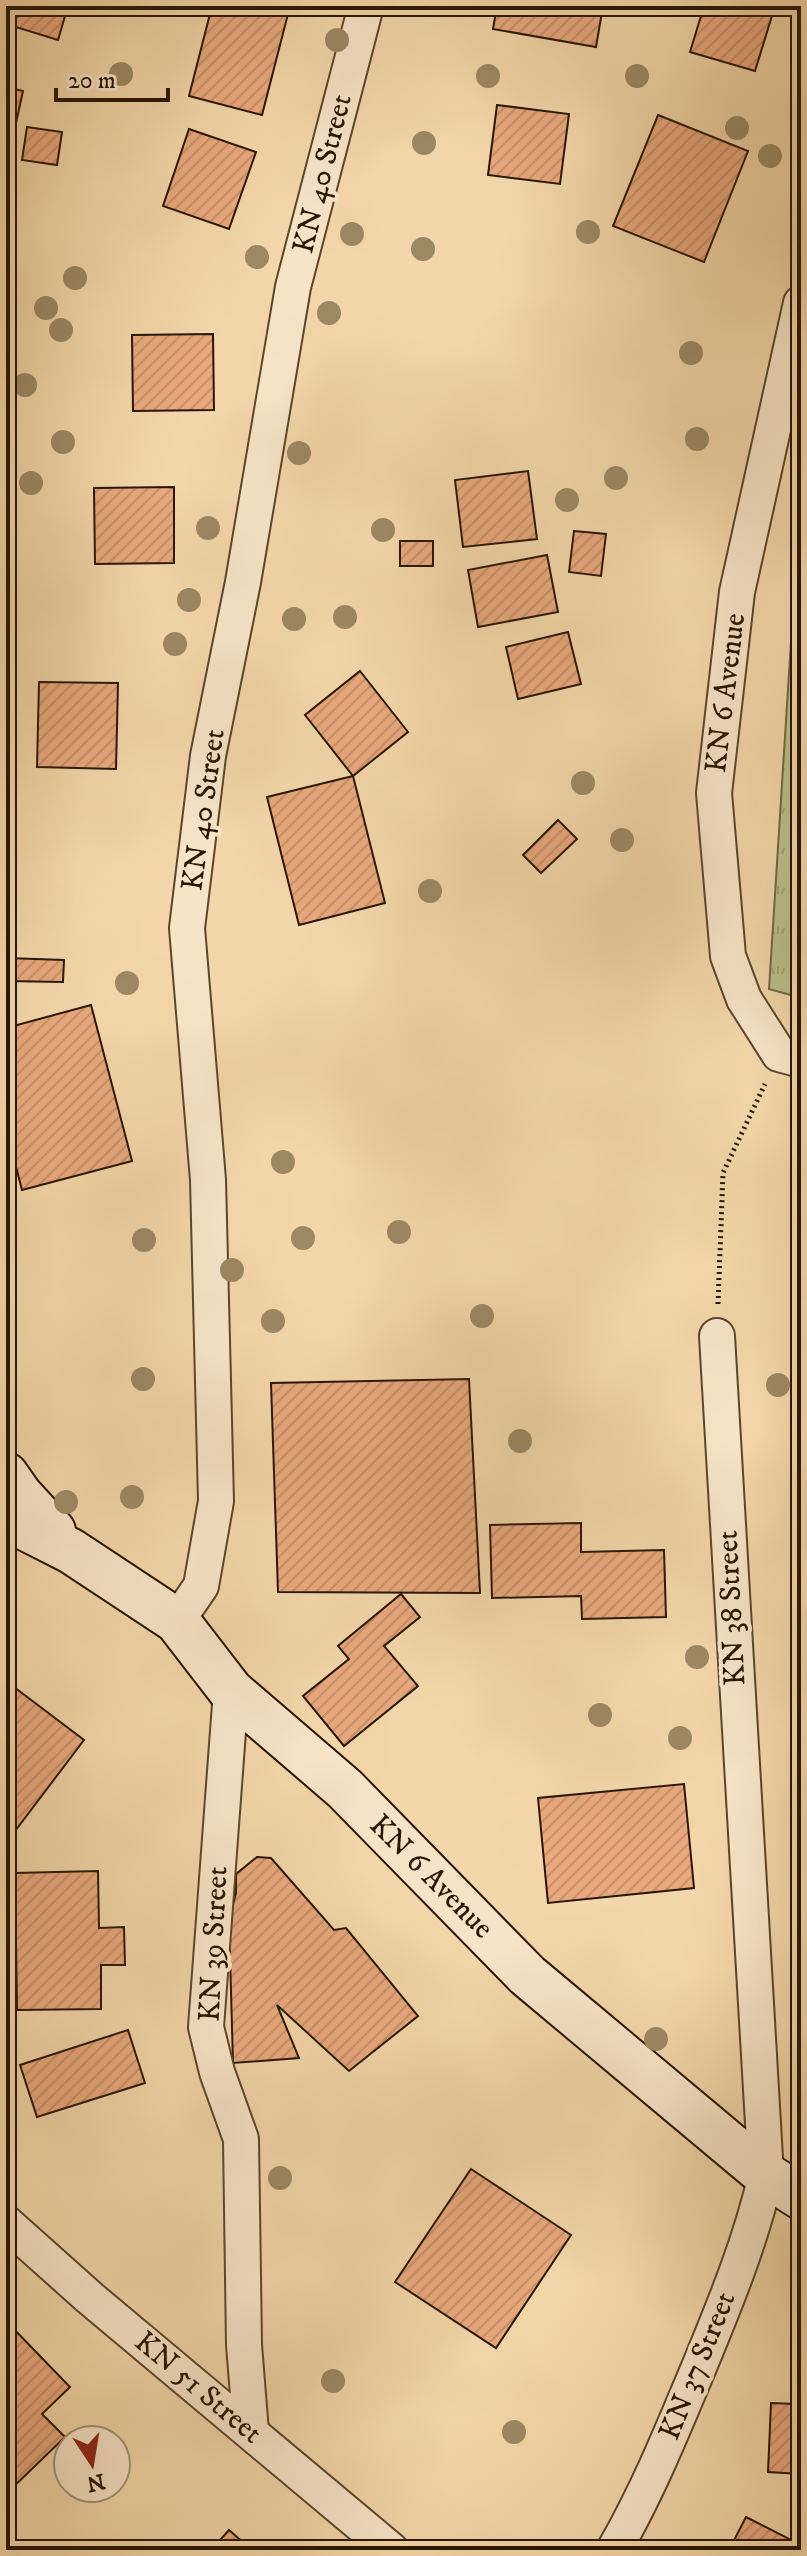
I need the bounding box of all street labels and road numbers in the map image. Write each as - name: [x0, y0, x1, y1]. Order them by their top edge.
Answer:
- street label: KN 40 Street: [285, 90, 361, 258]
- street label: KN 6 Avenue: [698, 611, 754, 775]
- street label: KN 40 Street: [174, 727, 234, 893]
- street label: KN 38 Street: [709, 1529, 755, 1687]
- street label: KN 6 Avenue: [361, 1807, 501, 1947]
- street label: KN 39 Street: [191, 1865, 237, 2023]
- street label: KN 37 Street: [652, 2287, 744, 2445]
- street label: KN 51 Street: [127, 2324, 269, 2452]

